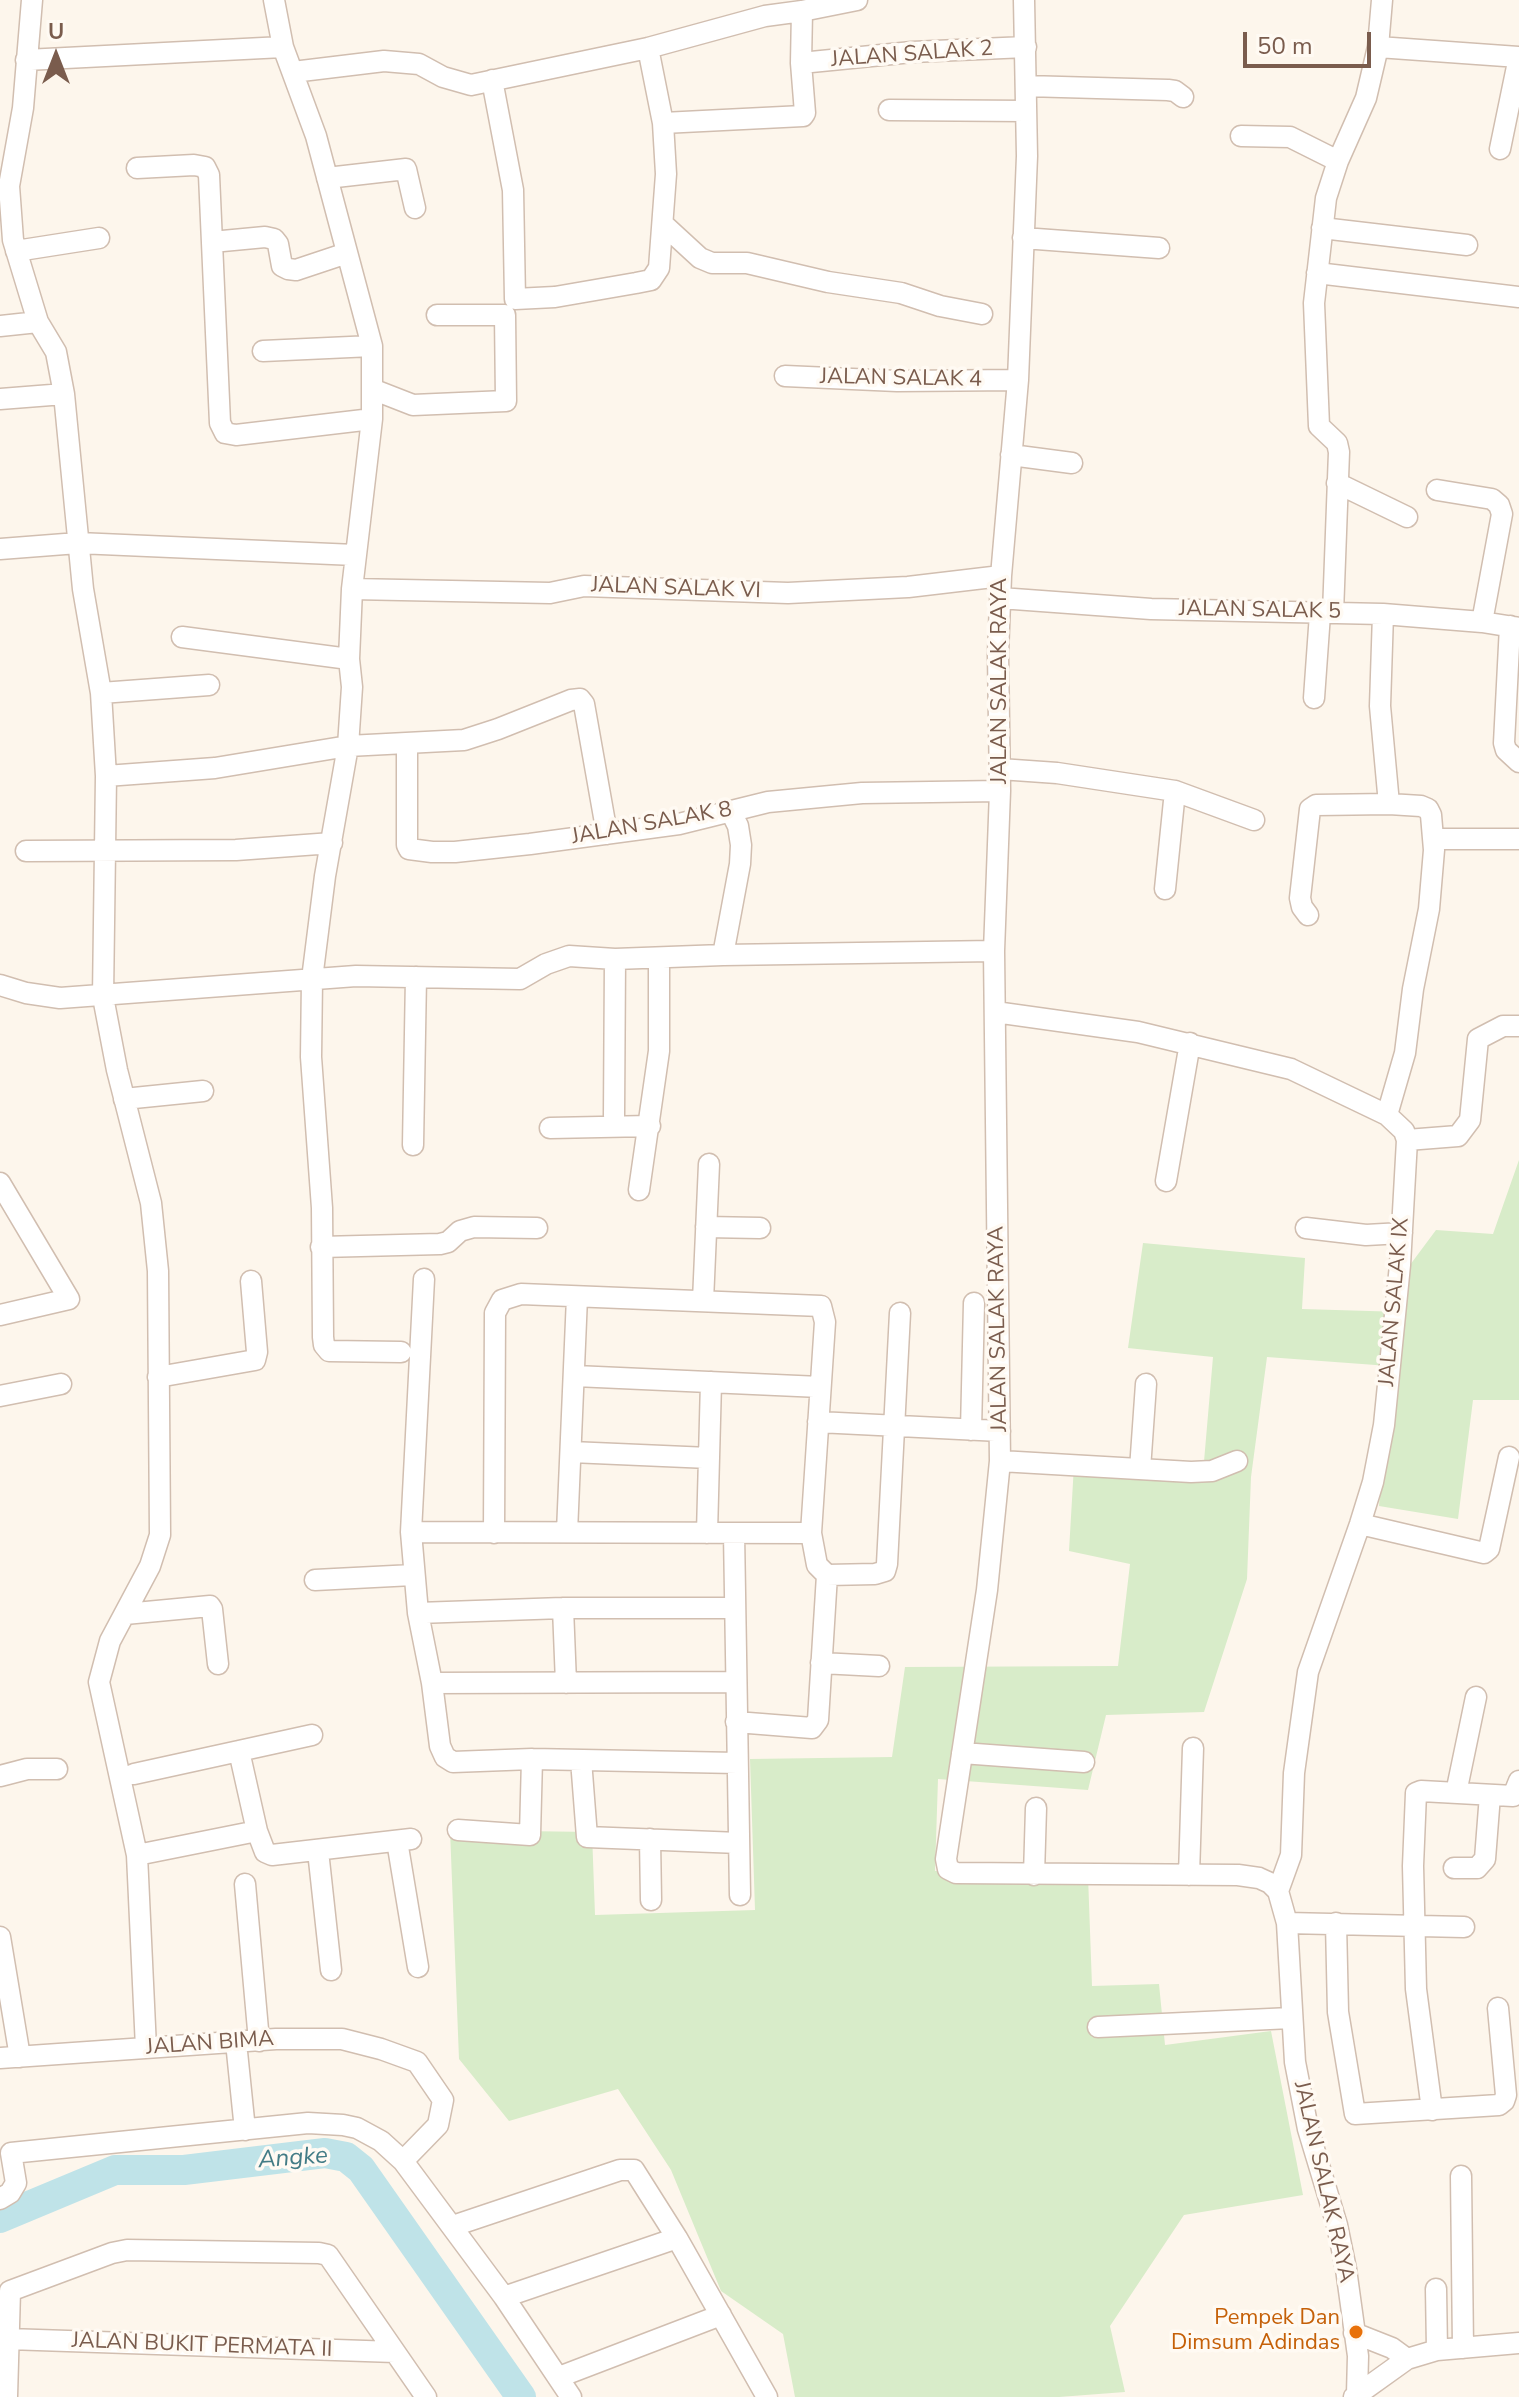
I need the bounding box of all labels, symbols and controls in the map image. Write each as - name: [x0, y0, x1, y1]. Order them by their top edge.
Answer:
- north arrow: [16, 16, 96, 96]
- scale bar: [1247, 16, 1375, 66]
- text: U: [48, 17, 64, 47]
- text: 50 m: [1257, 30, 1313, 62]
- street label: JALAN SALAK 2: [830, 36, 994, 74]
- street label: JALAN SALAK 4: [820, 364, 982, 394]
- street label: JALAN SALAK VI: [591, 573, 761, 605]
- street label: JALAN SALAK RAYA: [988, 578, 1014, 784]
- street label: JALAN SALAK 5: [1179, 596, 1341, 626]
- street label: JALAN SALAK 8: [570, 797, 734, 851]
- street label: JALAN SALAK IX: [1374, 1217, 1416, 1387]
- street label: JALAN SALAK RAYA: [984, 1226, 1014, 1432]
- street label: JALAN BIMA: [145, 2026, 275, 2062]
- street label: JALAN SALAK RAYA: [1287, 2079, 1359, 2285]
- water label: Angke: [257, 2142, 329, 2176]
- place label: Pempek Dan Dimsum Adindas: [1171, 2306, 1340, 2358]
- marker: Pempek Dan Dimsum Adindas: [1347, 2323, 1365, 2341]
- street label: JALAN BUKIT PERMATA II: [71, 2328, 333, 2364]

